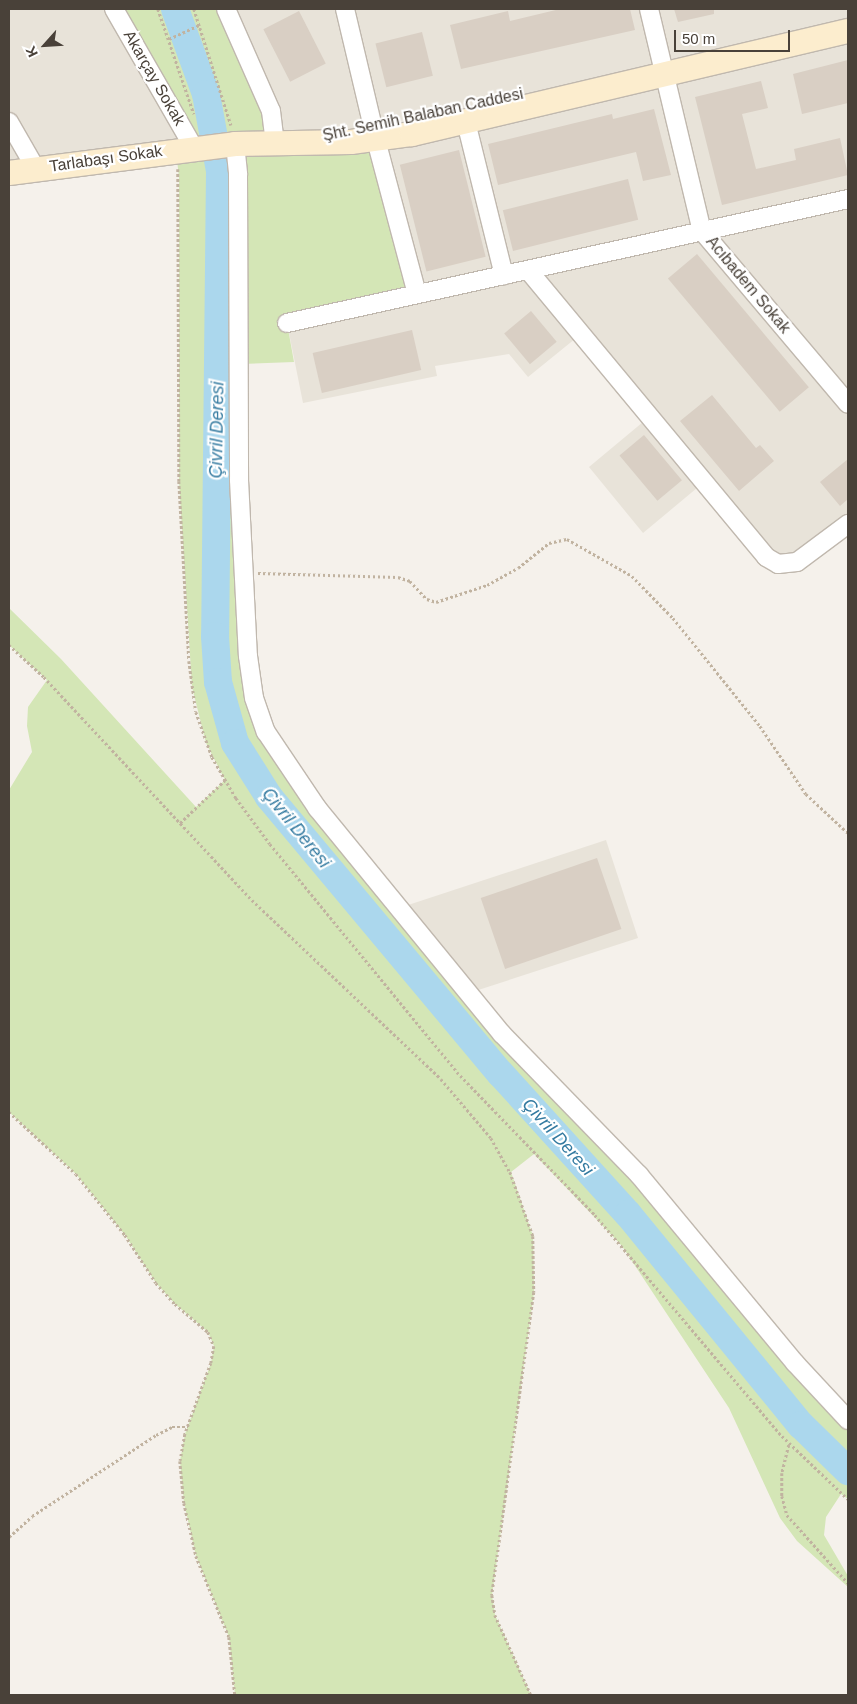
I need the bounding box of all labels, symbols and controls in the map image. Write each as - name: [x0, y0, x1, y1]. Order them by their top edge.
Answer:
- north arrow: [20, 20, 70, 70]
- scale bar: [677, 20, 793, 52]
- street label: Akarçay Sokak: [119, 27, 189, 129]
- text: 50 m: [682, 30, 715, 47]
- text: K: [22, 44, 41, 60]
- street label: Şht. Semih Balaban Caddesi: [321, 84, 525, 146]
- street label: Tarlabaşı Sokak: [48, 142, 164, 176]
- street label: Acıbadem Sokak: [702, 233, 794, 337]
- water label: Çivril Deresi: [205, 381, 229, 479]
- water label: Çivril Deresi: [257, 784, 335, 872]
- water label: Çivril Deresi: [518, 1094, 598, 1180]

